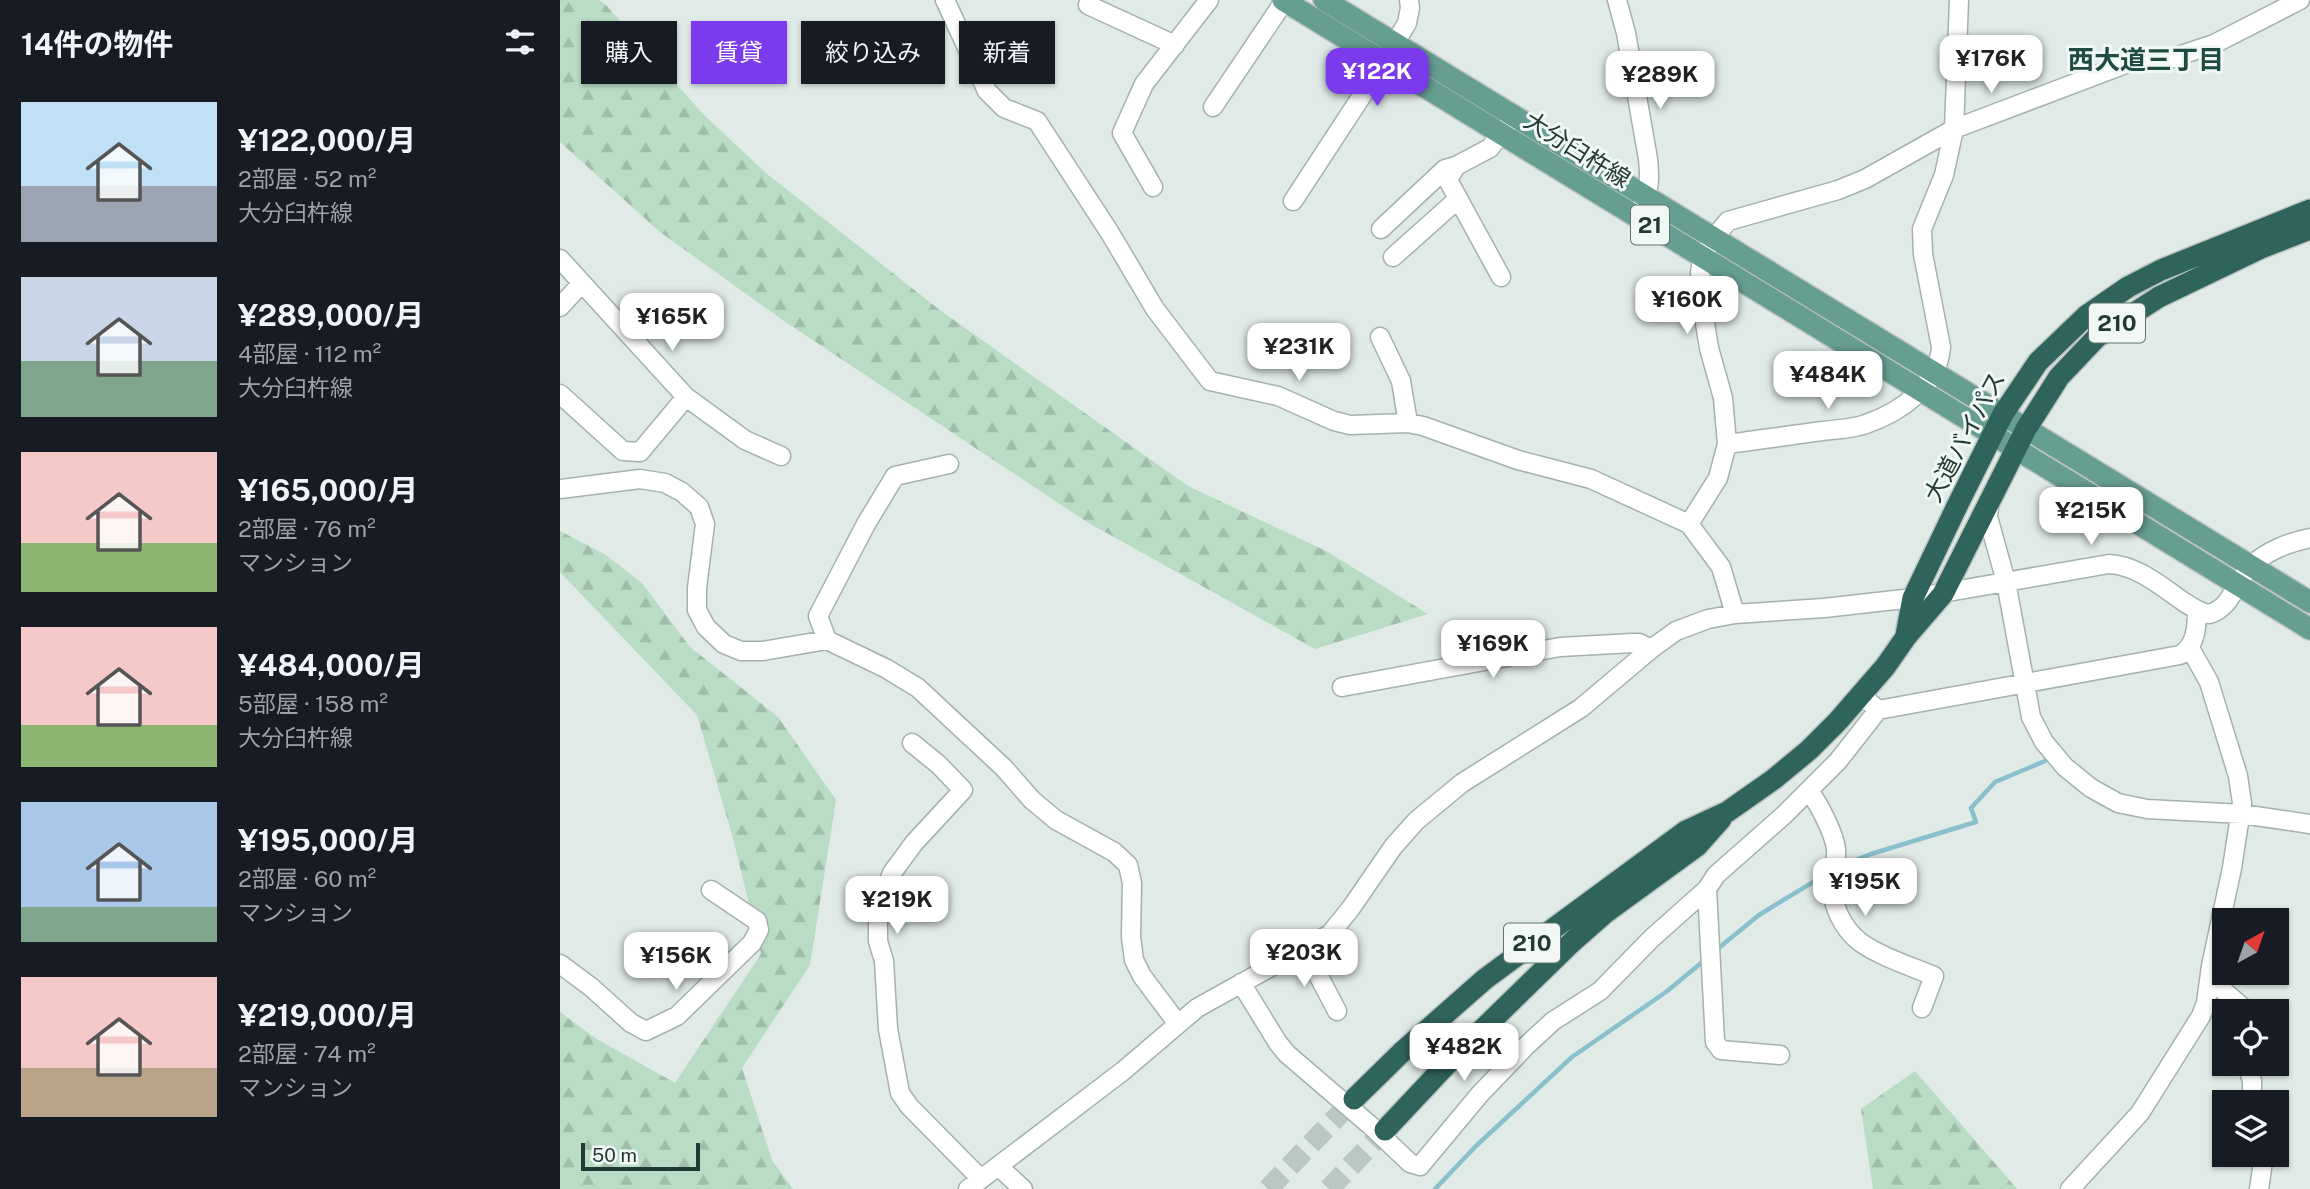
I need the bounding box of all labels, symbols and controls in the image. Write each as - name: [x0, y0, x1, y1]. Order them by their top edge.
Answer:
- chip: 購入: [581, 21, 677, 84]
- chip: 賃貸: [691, 21, 787, 84]
- chip: 絞り込み: [801, 21, 945, 84]
- chip: 新着: [959, 21, 1055, 84]
- icon: filters: [501, 23, 539, 61]
- text: 14件の物件: [21, 26, 174, 62]
- pin: ¥176K: [1942, 36, 2040, 95]
- text: ¥176K: [1956, 44, 2026, 71]
- district label: 西大道三丁目: [2068, 44, 2224, 75]
- pin: ¥122K: [1328, 48, 1426, 108]
- pin: ¥289K: [1611, 52, 1709, 111]
- text: ¥122K: [1342, 57, 1412, 84]
- text: ¥289K: [1622, 60, 1698, 87]
- street label: 大分臼杵線: [1519, 105, 1636, 193]
- text: ¥122,000/月: [238, 122, 416, 158]
- icon: home: [77, 130, 161, 214]
- text: 2部屋 · 52 m²: [238, 165, 376, 192]
- text: 大分臼杵線: [238, 199, 353, 226]
- road number: 21: [1631, 206, 1669, 244]
- pin: ¥160K: [1638, 276, 1736, 336]
- text: ¥160K: [1651, 285, 1723, 312]
- pin: ¥165K: [623, 294, 721, 353]
- text: ¥289,000/月: [238, 297, 424, 333]
- text: ¥165K: [636, 302, 708, 329]
- road number: 210: [2089, 304, 2145, 342]
- icon: home: [77, 305, 161, 389]
- pin: ¥231K: [1250, 324, 1348, 383]
- text: ¥231K: [1263, 332, 1335, 359]
- text: 4部屋 · 112 m²: [238, 340, 381, 367]
- pin: ¥484K: [1779, 352, 1877, 411]
- text: ¥484K: [1789, 360, 1867, 387]
- street label: 大道バイパス: [1918, 367, 2010, 506]
- text: 大分臼杵線: [238, 374, 353, 401]
- text: ¥165,000/月: [238, 472, 418, 508]
- icon: home: [77, 480, 161, 564]
- pin: ¥215K: [2042, 488, 2140, 547]
- text: ¥215K: [2055, 496, 2127, 523]
- text: 2部屋 · 76 m²: [238, 515, 376, 542]
- text: マンション: [238, 549, 353, 576]
- pin: ¥169K: [1444, 620, 1542, 680]
- text: ¥169K: [1457, 629, 1529, 656]
- text: ¥484,000/月: [238, 647, 425, 683]
- icon: home: [77, 655, 161, 739]
- text: 5部屋 · 158 m²: [238, 690, 388, 717]
- text: 大分臼杵線: [238, 724, 353, 751]
- text: ¥195,000/月: [238, 822, 418, 858]
- icon: home: [77, 830, 161, 914]
- pin: ¥195K: [1816, 858, 1914, 918]
- text: 2部屋 · 60 m²: [238, 865, 376, 892]
- text: ¥195K: [1829, 867, 1901, 894]
- pin: ¥219K: [848, 876, 946, 936]
- text: ¥219K: [861, 885, 933, 912]
- text: マンション: [238, 899, 353, 926]
- north arrow: [2212, 908, 2289, 985]
- map controls: [2212, 908, 2289, 1167]
- road number: 210: [1504, 924, 1560, 962]
- pin: ¥203K: [1255, 930, 1353, 989]
- pin: ¥156K: [627, 932, 725, 992]
- text: ¥203K: [1266, 938, 1342, 965]
- text: ¥156K: [640, 941, 712, 968]
- text: ¥219,000/月: [238, 997, 417, 1033]
- button: locate: [2212, 999, 2289, 1076]
- icon: home: [77, 1005, 161, 1089]
- pin: ¥482K: [1415, 1024, 1513, 1083]
- text: ¥482K: [1426, 1032, 1502, 1059]
- text: 2部屋 · 74 m²: [238, 1040, 376, 1067]
- text: マンション: [238, 1074, 353, 1101]
- button: layers: [2212, 1090, 2289, 1167]
- scale bar: [581, 1140, 700, 1172]
- text: 50 m: [592, 1144, 637, 1166]

